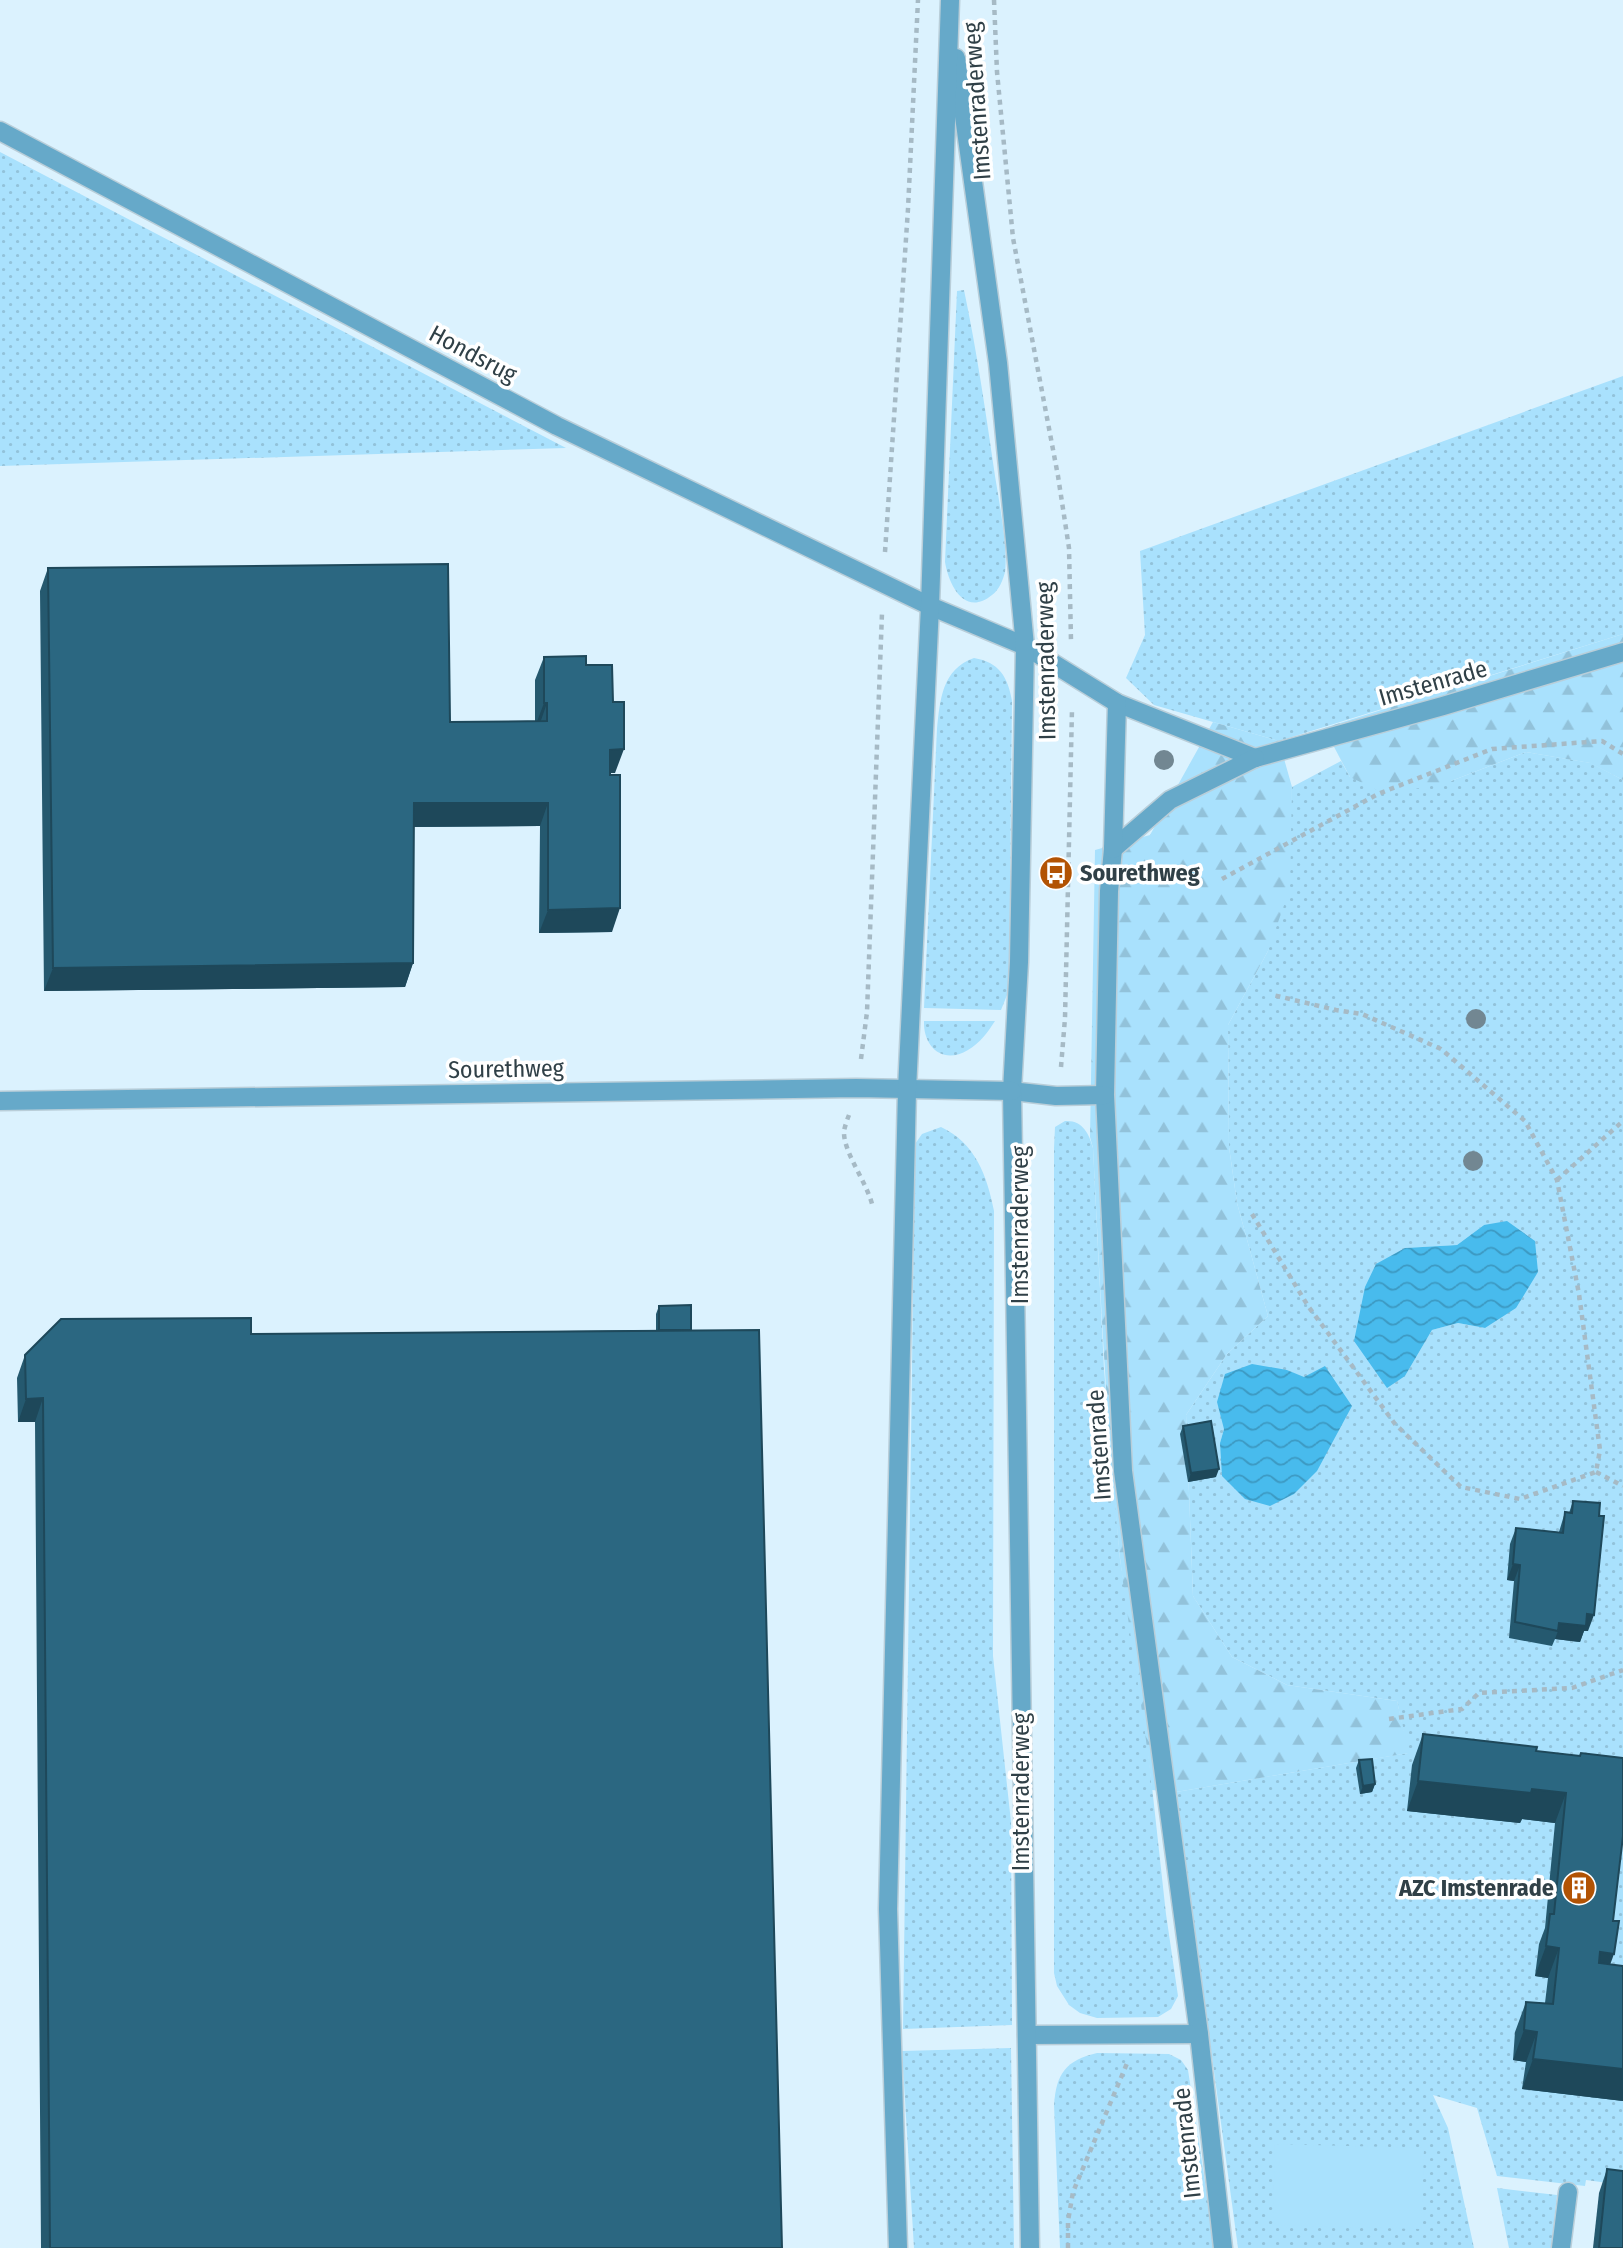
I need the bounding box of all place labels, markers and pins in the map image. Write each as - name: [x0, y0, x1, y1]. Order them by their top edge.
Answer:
- bus stop icon: Sourethweg: [1037, 854, 1075, 892]
- place label: Sourethweg: [1080, 859, 1200, 887]
- building icon: AZC Imstenrade: [1560, 1869, 1598, 1907]
- place label: AZC Imstenrade: [1398, 1874, 1554, 1902]

